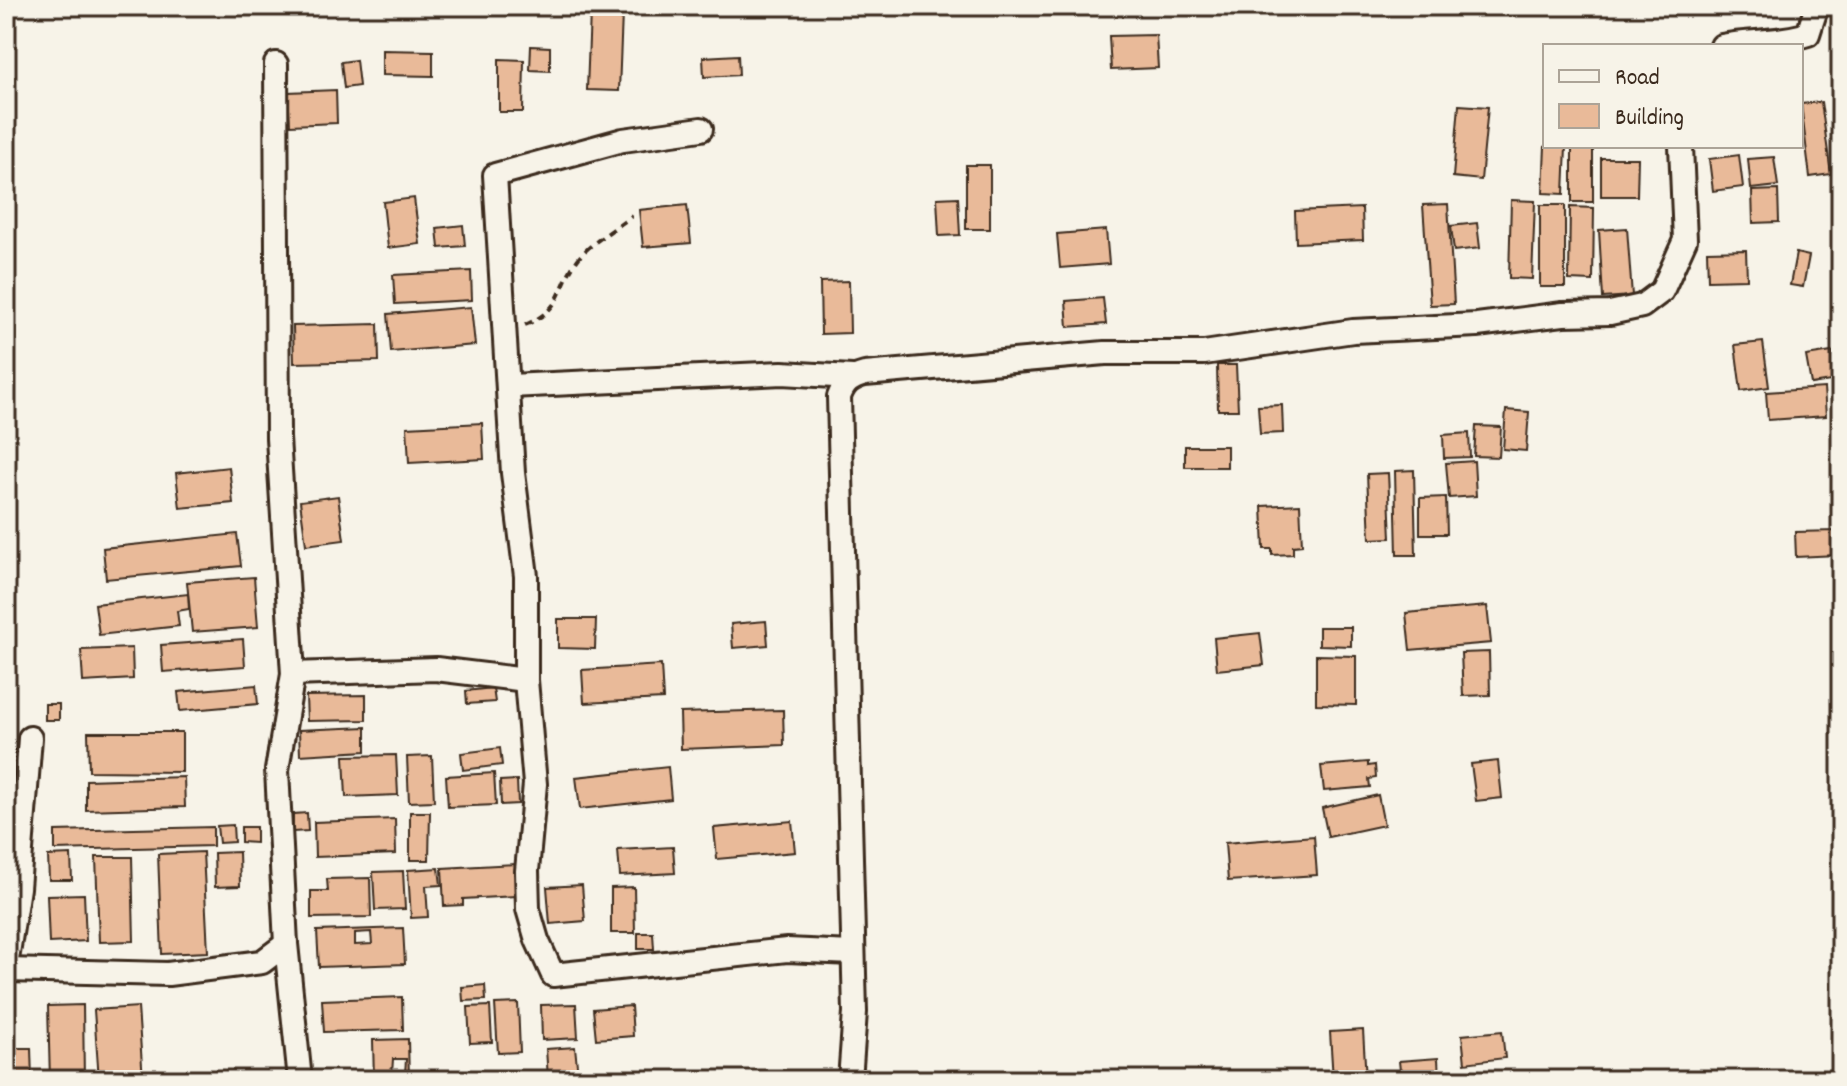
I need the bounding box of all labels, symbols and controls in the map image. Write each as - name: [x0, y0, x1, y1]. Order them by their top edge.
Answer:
- legend: [1543, 44, 1803, 148]
- text: Road: [1615, 62, 1660, 96]
- text: Building: [1615, 102, 1684, 136]

